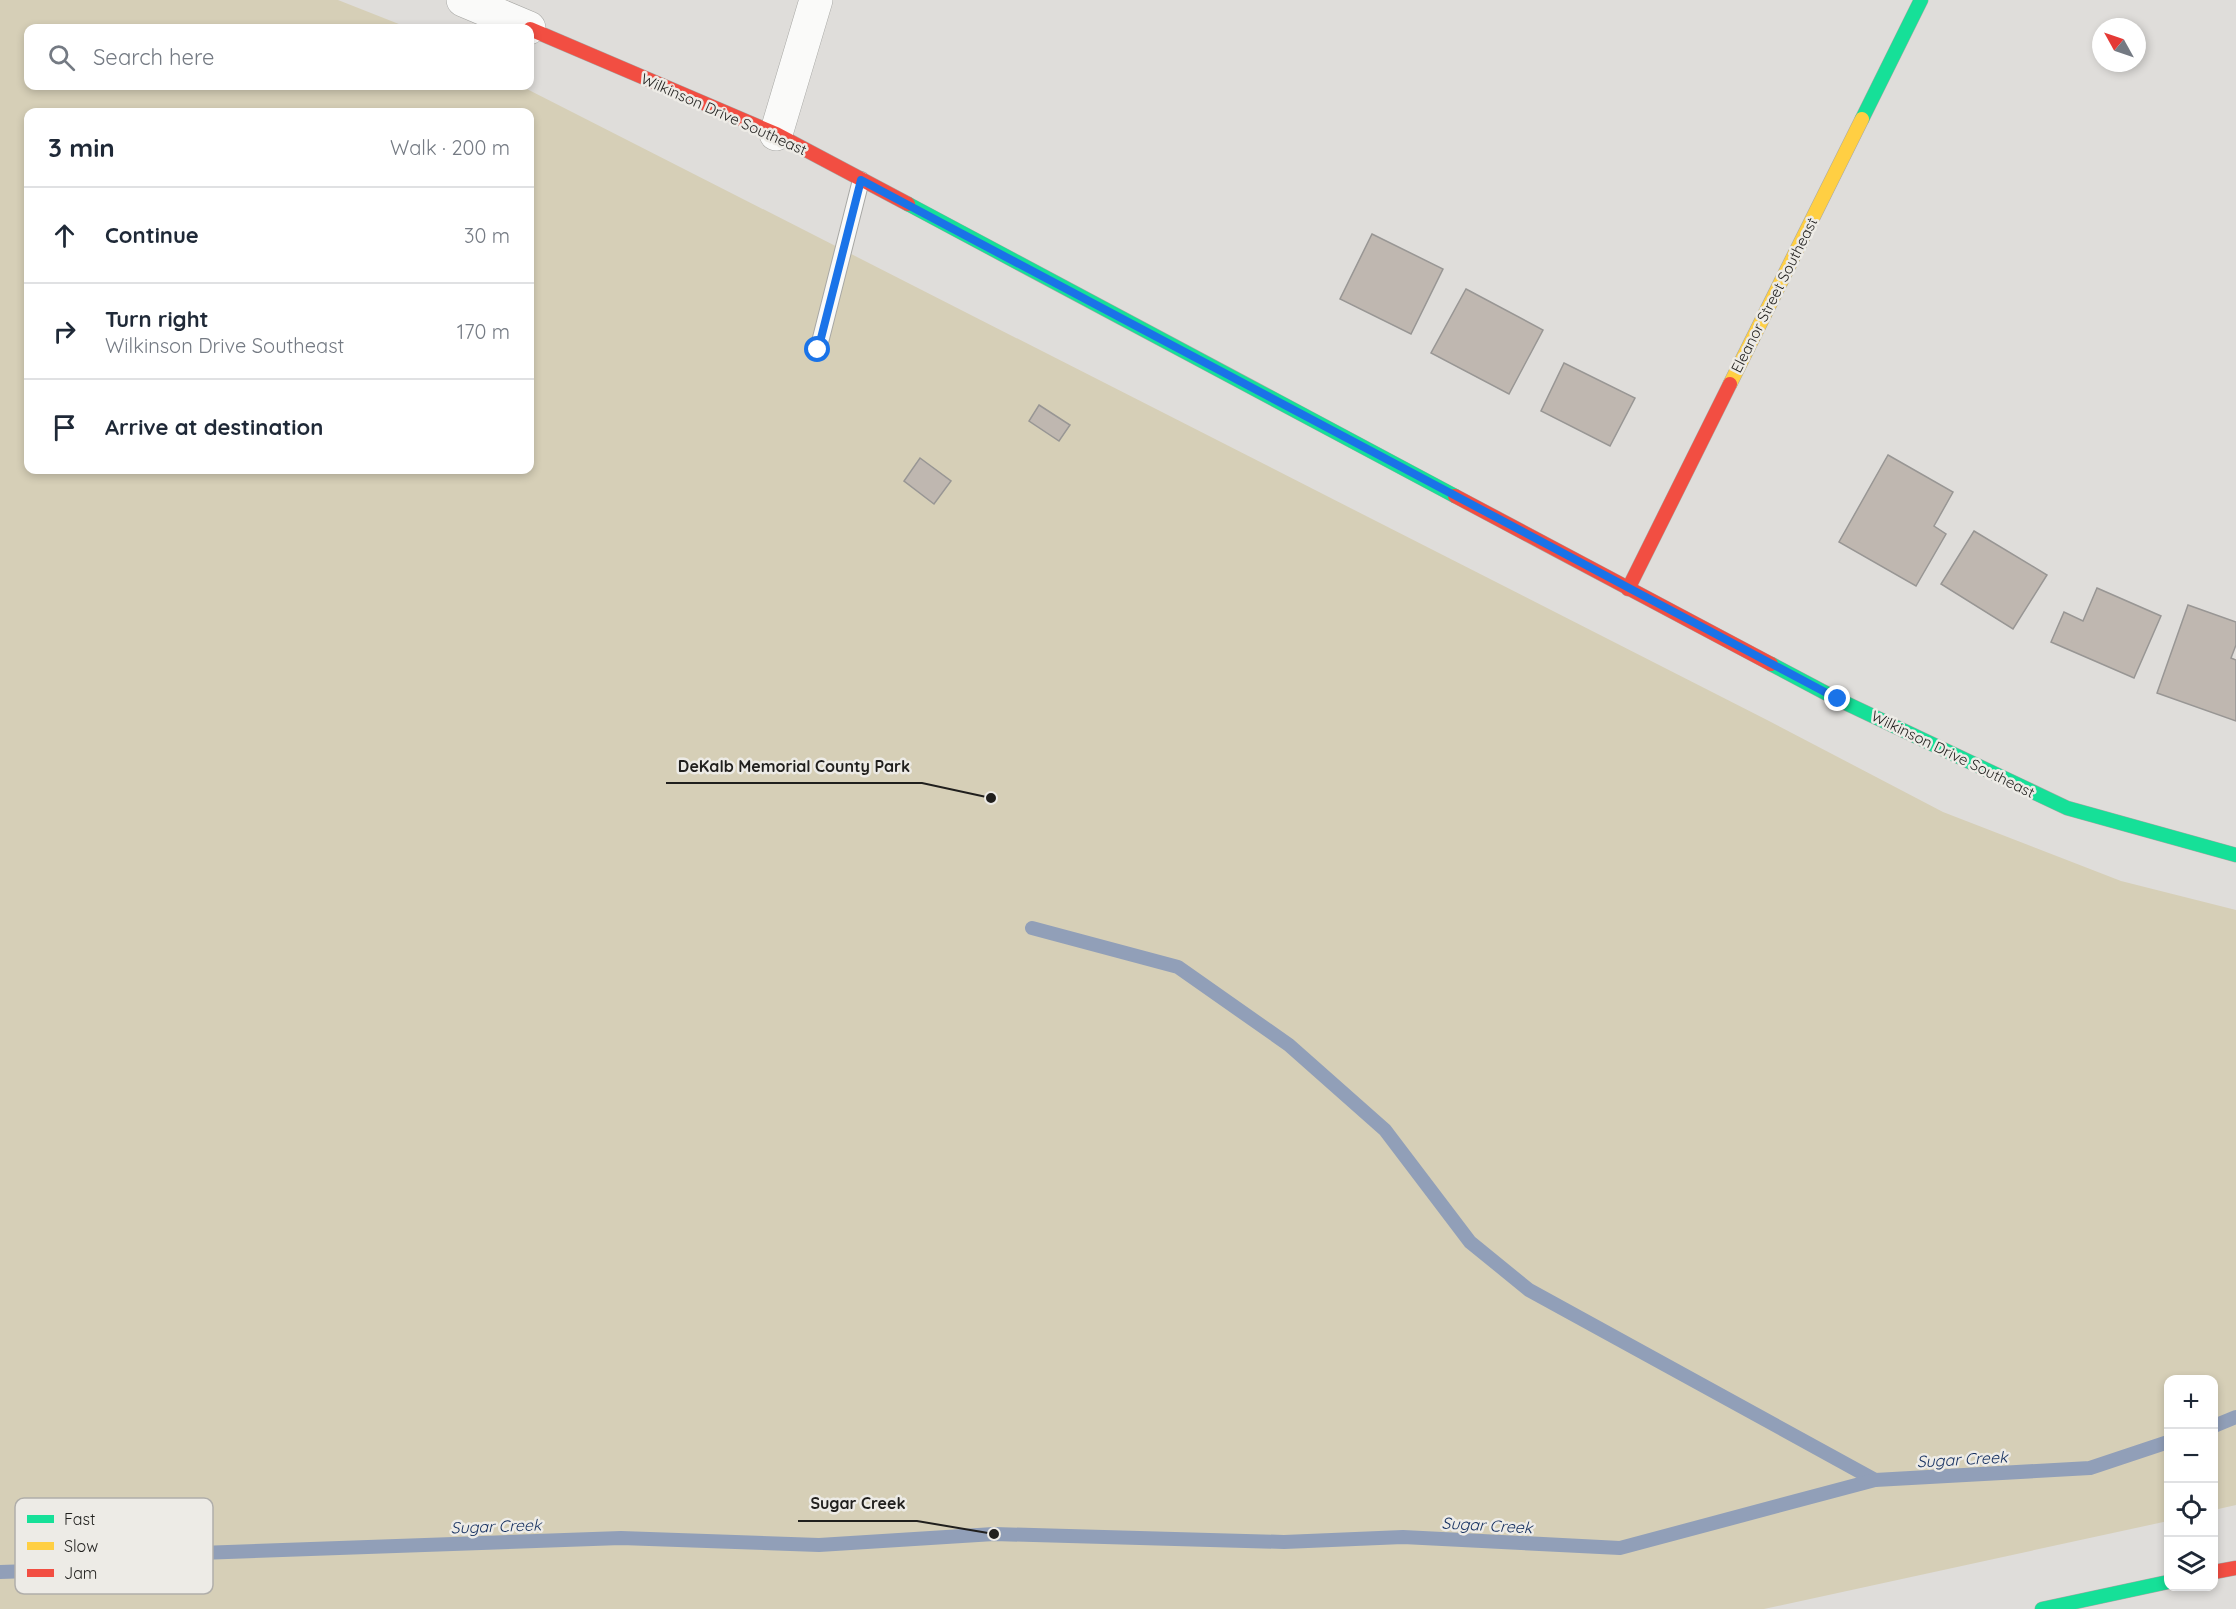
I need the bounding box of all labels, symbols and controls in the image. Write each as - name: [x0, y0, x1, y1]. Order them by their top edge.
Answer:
- north arrow: [2092, 18, 2146, 72]
- search box: [24, 24, 534, 90]
- icon: search: [45, 41, 78, 74]
- text: Search here: [93, 43, 214, 71]
- street label: Wilkinson Drive Southeast: [638, 69, 810, 159]
- text: 3 min: [48, 131, 115, 164]
- text: Walk · 200 m: [390, 135, 510, 160]
- street label: Eleanor Street Southeast: [1727, 214, 1821, 376]
- icon: ahead: [48, 219, 81, 252]
- text: Continue: [105, 221, 199, 249]
- text: 30 m: [464, 223, 510, 248]
- text: Turn right: [105, 305, 209, 333]
- icon: right: [48, 315, 81, 348]
- text: 170 m: [457, 319, 510, 344]
- text: Wilkinson Drive Southeast: [105, 333, 344, 358]
- route start: [804, 336, 830, 362]
- icon: arrive: [48, 411, 81, 444]
- text: Arrive at destination: [105, 413, 323, 441]
- route end: [1824, 685, 1850, 711]
- street label: Wilkinson Drive Southeast: [1868, 706, 2038, 802]
- callout: DeKalb Memorial County Park: [666, 749, 922, 783]
- text: DeKalb Memorial County Park: [678, 756, 910, 776]
- map controls: [2164, 1375, 2218, 1591]
- button: +: [2164, 1375, 2218, 1429]
- button: −: [2164, 1429, 2218, 1483]
- water label: Sugar Creek: [1916, 1447, 2009, 1471]
- button: locate: [2164, 1483, 2218, 1537]
- callout: Sugar Creek: [798, 1487, 917, 1521]
- text: Sugar Creek: [811, 1493, 906, 1513]
- legend: [15, 1498, 213, 1594]
- text: Fast: [64, 1509, 95, 1529]
- water label: Sugar Creek: [1441, 1513, 1534, 1537]
- water label: Sugar Creek: [450, 1514, 543, 1538]
- text: Slow: [64, 1536, 98, 1556]
- button: layers: [2164, 1537, 2218, 1591]
- text: Jam: [64, 1563, 97, 1583]

